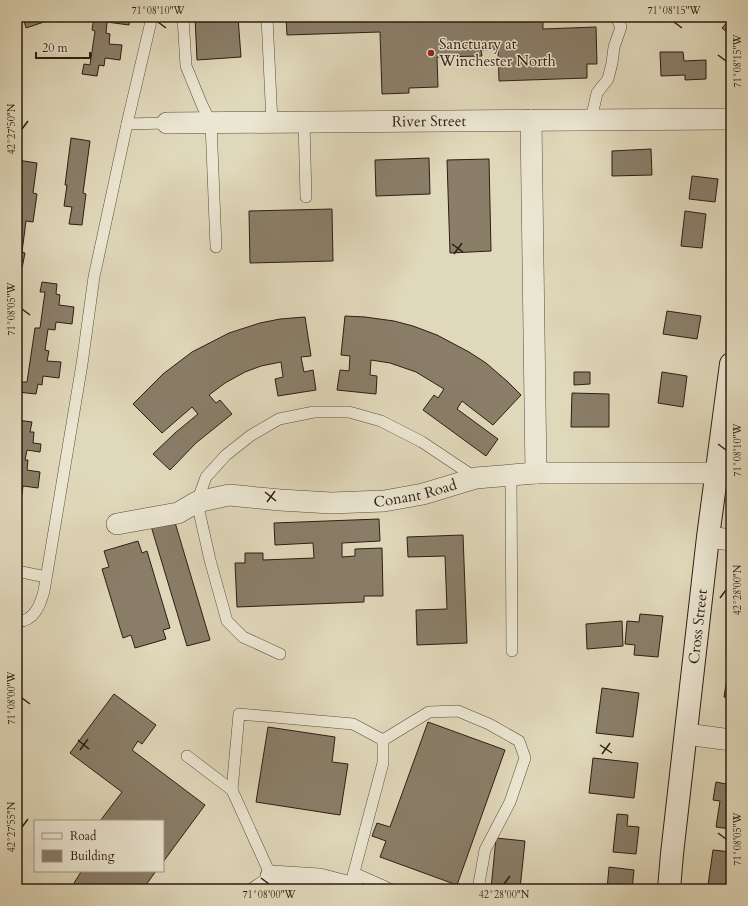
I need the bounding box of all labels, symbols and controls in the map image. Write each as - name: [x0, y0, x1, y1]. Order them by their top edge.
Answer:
- text: 71°08'10"W: [131, 4, 186, 18]
- text: 71°08'15"W: [647, 4, 702, 18]
- text: 71°08'15"W: [731, 33, 745, 88]
- scale bar: [36, 34, 90, 60]
- place label: Sanctuary at Winchester North: [438, 34, 556, 71]
- text: 20 m: [42, 40, 69, 56]
- marker: Sanctuary at Winchester North: [426, 48, 436, 58]
- text: 42°27'50"N: [5, 103, 19, 154]
- street label: River Street: [392, 111, 467, 131]
- text: 71°08'05"W: [5, 281, 19, 336]
- text: 71°08'10"W: [731, 422, 745, 477]
- street label: Conant Road: [373, 474, 459, 511]
- text: 42°28'00"N: [731, 564, 745, 615]
- street label: Cross Street: [684, 588, 712, 665]
- text: 71°08'00"W: [5, 670, 19, 725]
- text: 42°27'55"N: [5, 801, 19, 852]
- text: 71°08'05"W: [731, 811, 745, 866]
- legend: [34, 820, 164, 872]
- text: Road: [70, 828, 97, 844]
- text: Building: [70, 848, 115, 864]
- text: 71°08'00"W: [242, 888, 297, 902]
- text: 42°28'00"N: [479, 888, 530, 902]

